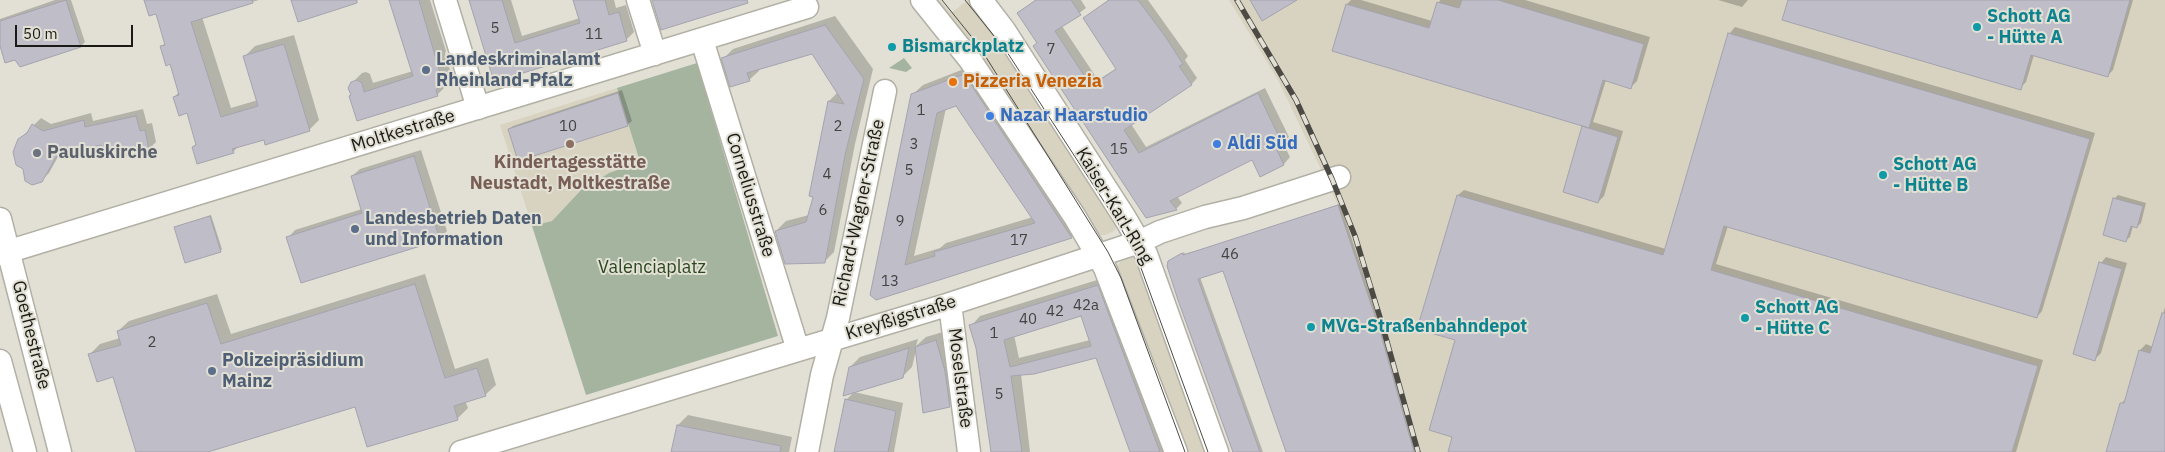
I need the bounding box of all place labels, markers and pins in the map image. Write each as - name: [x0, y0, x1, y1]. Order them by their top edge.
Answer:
- place label: Schott AG - Hütte A: [1987, 6, 2071, 48]
- marker: Schott AG - Hütte A: [1971, 21, 1983, 33]
- place label: Bismarckplatz: [902, 36, 1024, 58]
- marker: Bismarckplatz: [886, 41, 898, 53]
- place label: Landeskriminalamt Rheinland-Pfalz: [436, 49, 600, 92]
- marker: Landeskriminalamt Rheinland-Pfalz: [420, 64, 432, 76]
- place label: Pizzeria Venezia: [963, 71, 1102, 93]
- marker: Pizzeria Venezia: [947, 76, 959, 88]
- place label: Nazar Haarstudio: [1000, 105, 1148, 127]
- marker: Nazar Haarstudio: [984, 110, 996, 122]
- place label: Aldi Süd: [1227, 133, 1298, 155]
- marker: Kindertagesstätte Neustadt, Moltkestraße: [564, 138, 576, 150]
- marker: Aldi Süd: [1211, 138, 1223, 150]
- place label: Pauluskirche: [47, 142, 158, 164]
- marker: Pauluskirche: [31, 147, 43, 159]
- place label: Kindertagesstätte Neustadt, Moltkestraße: [470, 152, 670, 194]
- place label: Schott AG - Hütte B: [1893, 154, 1977, 196]
- marker: Schott AG - Hütte B: [1877, 169, 1889, 181]
- place label: Landesbetrieb Daten und Information: [365, 208, 542, 250]
- marker: Landesbetrieb Daten und Information: [349, 223, 361, 235]
- place label: Schott AG - Hütte C: [1755, 297, 1839, 340]
- marker: Schott AG - Hütte C: [1739, 312, 1751, 324]
- place label: MVG-Straßenbahndepot: [1321, 316, 1527, 338]
- marker: MVG-Straßenbahndepot: [1305, 321, 1317, 333]
- place label: Polizeipräsidium Mainz: [222, 350, 364, 392]
- marker: Polizeipräsidium Mainz: [206, 365, 218, 377]

